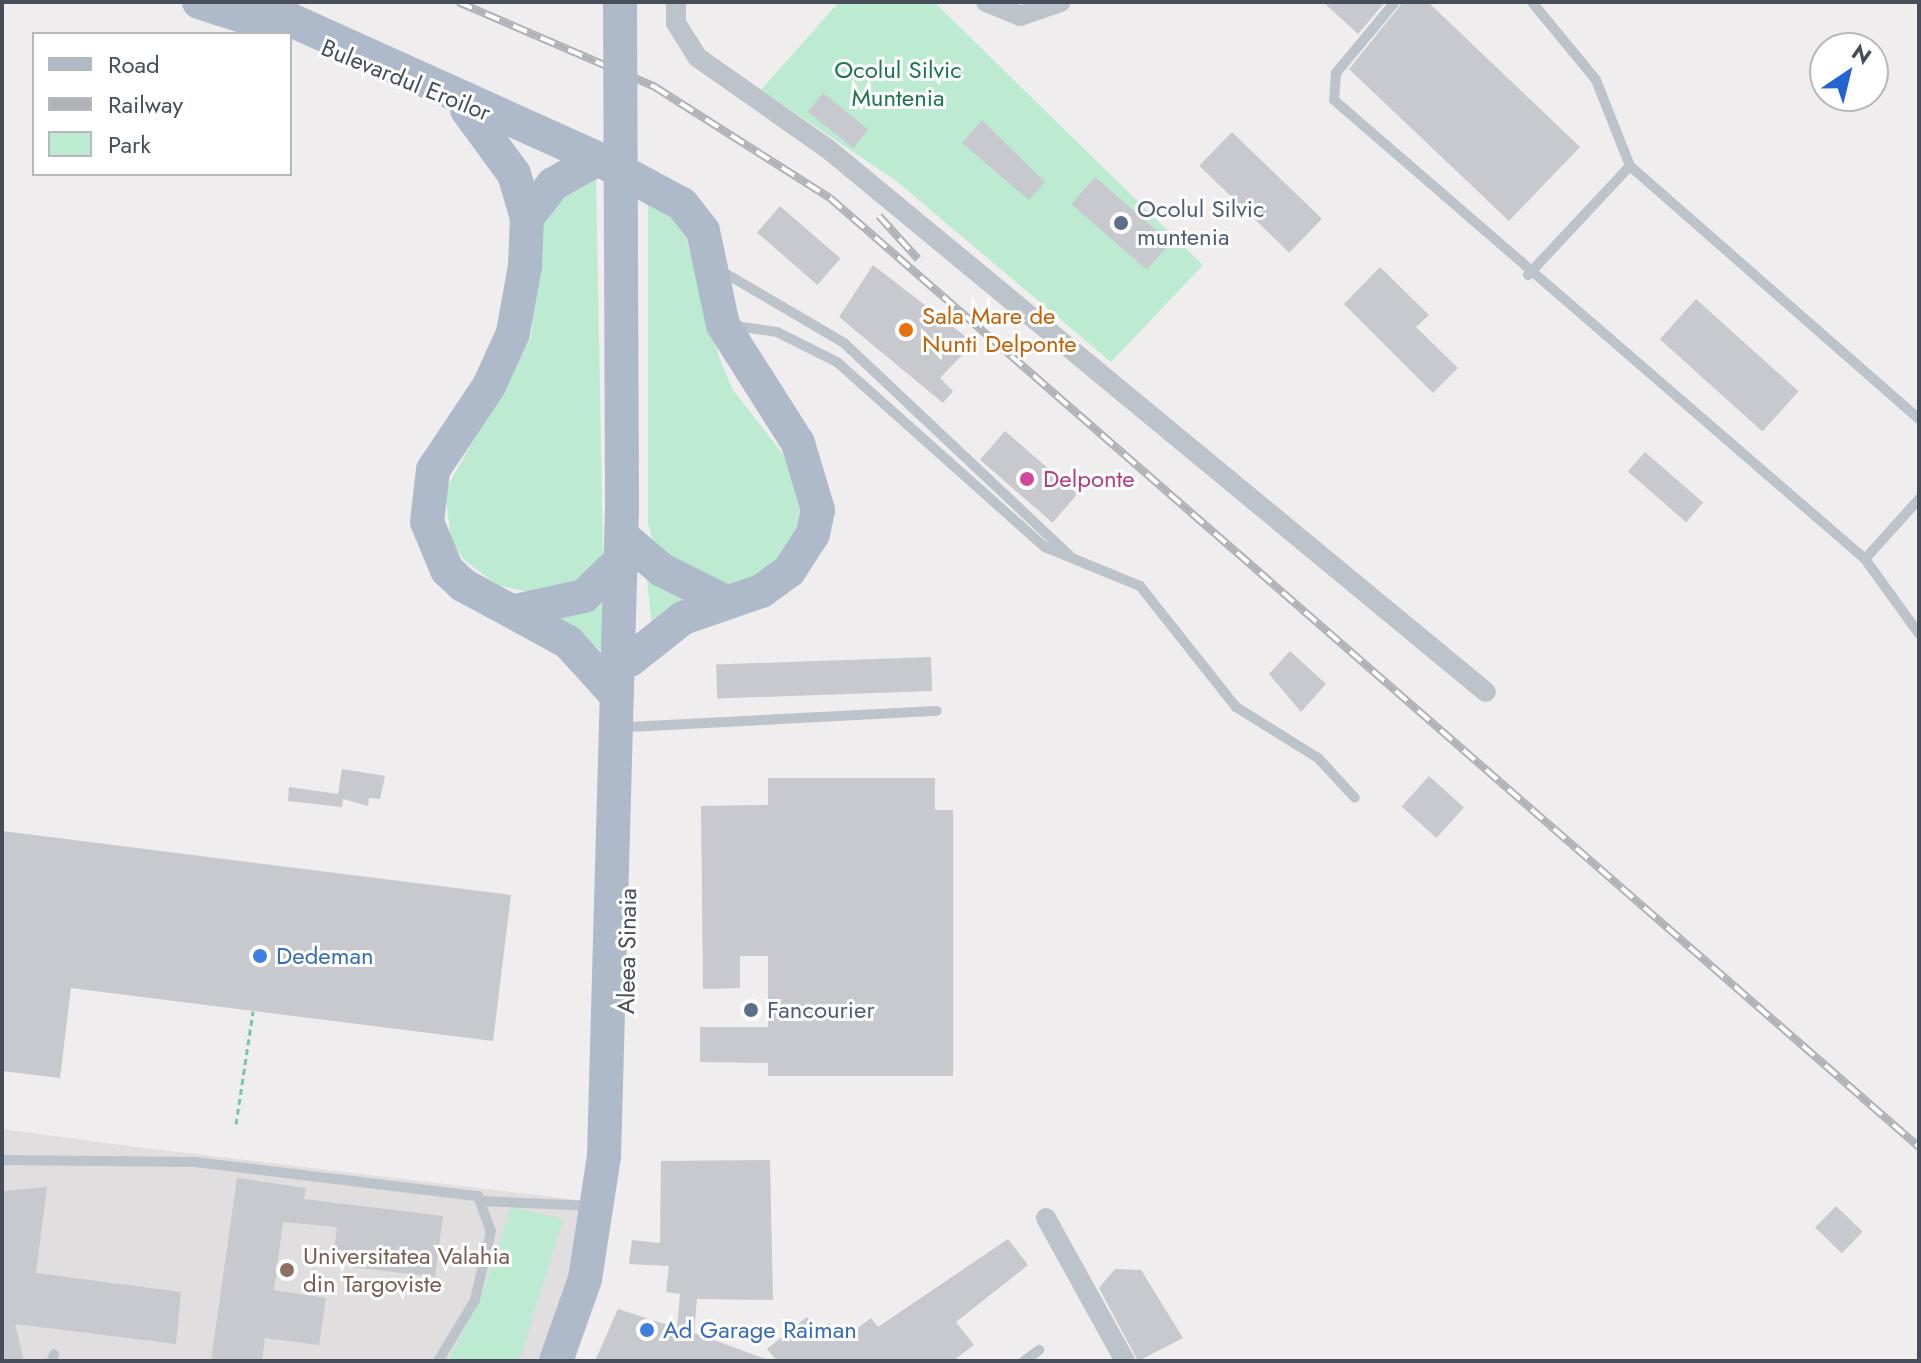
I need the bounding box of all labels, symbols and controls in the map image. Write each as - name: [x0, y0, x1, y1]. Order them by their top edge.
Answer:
- legend: [32, 32, 292, 176]
- north arrow: [1809, 32, 1889, 112]
- street label: Bulevardul Eroilor: [317, 33, 495, 127]
- text: N: [1845, 36, 1878, 72]
- text: Road: [108, 47, 160, 82]
- park label: Ocolul Silvic Muntenia: [834, 56, 962, 112]
- text: Railway: [108, 87, 183, 122]
- text: Park: [108, 127, 151, 162]
- place label: Ocolul Silvic muntenia: [1137, 195, 1265, 251]
- marker: Ocolul Silvic muntenia: [1112, 214, 1130, 232]
- place label: Sala Mare de Nunti Delponte: [922, 302, 1077, 358]
- marker: Sala Mare de Nunti Delponte: [897, 321, 915, 339]
- place label: Delponte: [1043, 465, 1135, 493]
- marker: Delponte: [1018, 470, 1036, 488]
- street label: Aleea Sinaia: [612, 888, 642, 1014]
- place label: Dedeman: [276, 942, 374, 970]
- marker: Dedeman: [251, 947, 269, 965]
- place label: Fancourier: [767, 996, 875, 1024]
- marker: Fancourier: [742, 1001, 760, 1019]
- place label: Universitatea Valahia din Targoviste: [303, 1242, 510, 1298]
- marker: Universitatea Valahia din Targoviste: [278, 1261, 296, 1279]
- place label: Ad Garage Raiman: [663, 1316, 857, 1344]
- marker: Ad Garage Raiman: [638, 1321, 656, 1339]

